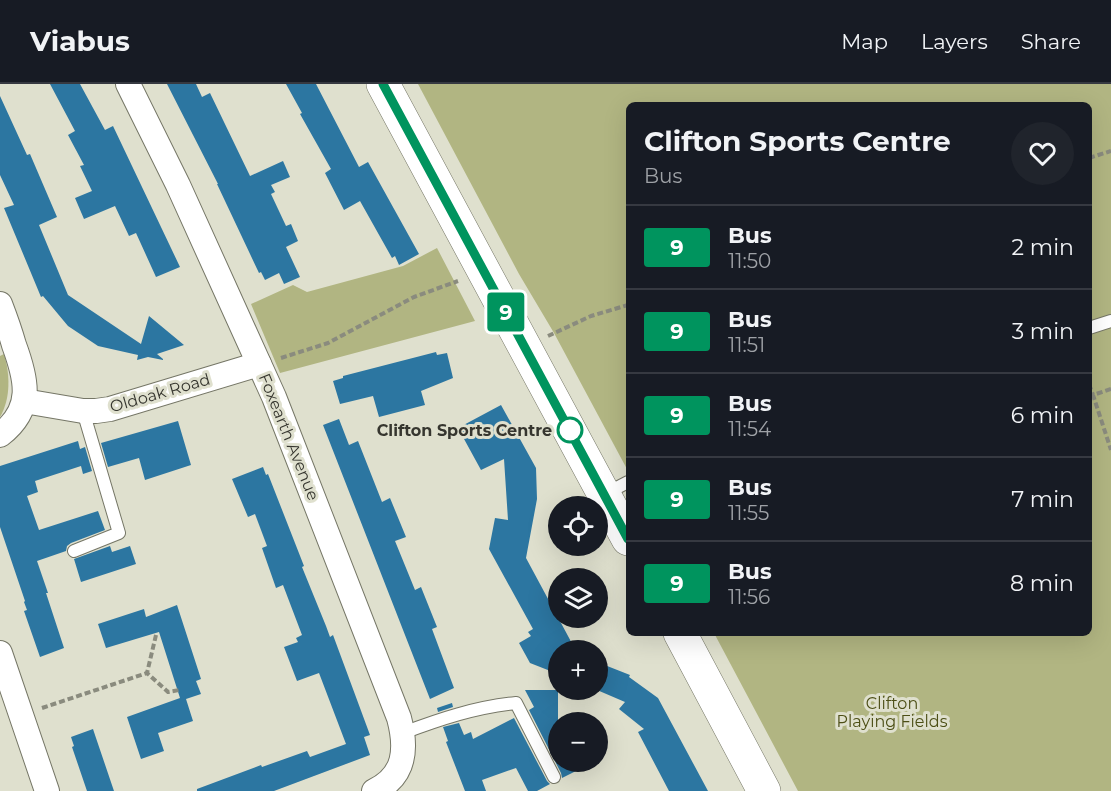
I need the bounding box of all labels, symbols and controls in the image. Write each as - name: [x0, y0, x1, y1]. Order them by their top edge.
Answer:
- text: Viabus: [30, 24, 130, 58]
- text: Map: [841, 29, 888, 54]
- text: Layers: [921, 29, 988, 54]
- text: Share: [1021, 29, 1081, 54]
- button: heart: [1011, 122, 1074, 185]
- text: Clifton Sports Centre: [644, 124, 951, 158]
- text: Bus: [644, 164, 682, 188]
- text: Bus: [728, 222, 772, 249]
- text: 2 min: [1012, 234, 1074, 261]
- text: 9: [670, 235, 684, 260]
- text: 11:50: [728, 249, 771, 273]
- line badge: 9: [486, 292, 526, 332]
- text: 9: [499, 300, 513, 325]
- text: Bus: [728, 306, 772, 333]
- text: 3 min: [1012, 318, 1074, 345]
- text: 9: [670, 319, 684, 344]
- text: 11:51: [728, 333, 765, 357]
- street label: Oldoak Road: [108, 370, 212, 416]
- street label: Foxearth Avenue: [255, 371, 323, 503]
- text: Bus: [728, 390, 772, 417]
- text: 6 min: [1011, 402, 1074, 429]
- text: 9: [670, 403, 684, 428]
- marker: Clifton Sports Centre: [557, 417, 583, 443]
- text: 11:54: [728, 417, 771, 441]
- place label: Clifton Sports Centre: [377, 421, 552, 440]
- text: Bus: [728, 474, 772, 501]
- text: 7 min: [1011, 486, 1074, 513]
- text: 9: [670, 487, 684, 512]
- map controls: [548, 496, 608, 772]
- button: locate: [548, 496, 608, 556]
- text: 11:55: [728, 501, 769, 525]
- text: Bus: [728, 558, 772, 585]
- button: layers: [548, 568, 608, 628]
- text: 8 min: [1010, 570, 1074, 597]
- text: 9: [670, 571, 684, 596]
- text: 11:56: [728, 585, 770, 609]
- button: +: [548, 640, 608, 700]
- park label: Clifton Playing Fields: [837, 694, 948, 731]
- button: −: [548, 712, 608, 772]

